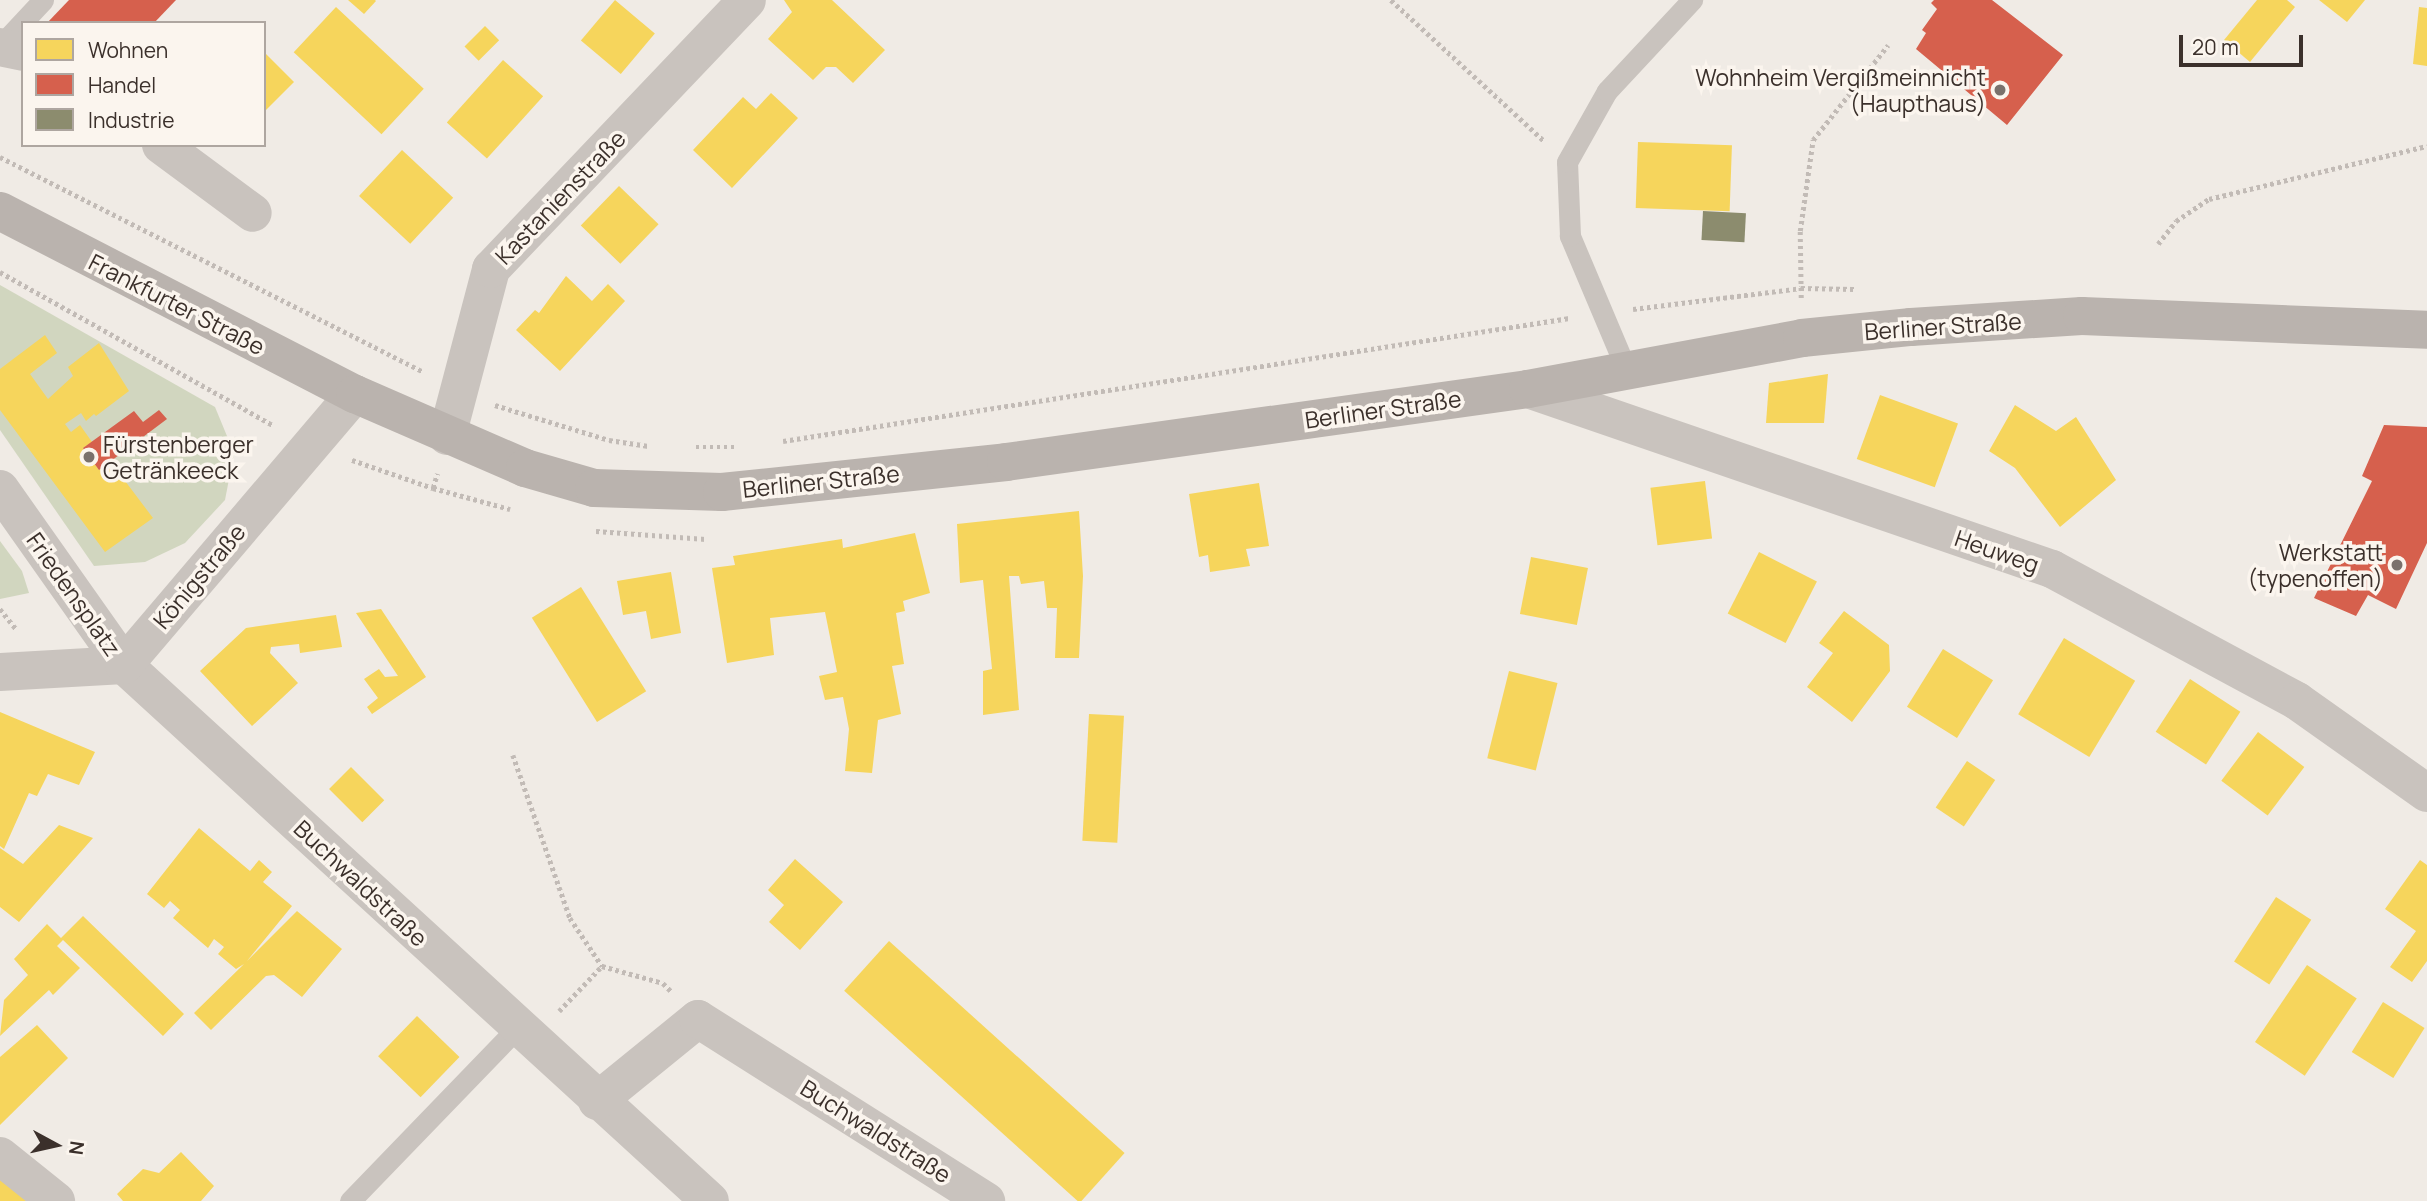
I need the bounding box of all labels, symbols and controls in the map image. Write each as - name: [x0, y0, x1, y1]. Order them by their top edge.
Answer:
- legend: [21, 21, 266, 147]
- scale bar: [2182, 21, 2306, 65]
- text: 20 m: [2192, 33, 2239, 61]
- text: Wohnen: [88, 36, 168, 64]
- place label: Wohnheim Vergißmeinnicht (Haupthaus): [1695, 63, 1986, 117]
- text: Handel: [88, 71, 156, 99]
- marker: Wohnheim Vergißmeinnicht (Haupthaus): [1992, 82, 2008, 98]
- text: Industrie: [88, 106, 174, 134]
- street label: Kastanienstraße: [489, 124, 631, 270]
- street label: Frankfurter Straße: [84, 248, 270, 360]
- street label: Berliner Straße: [1863, 307, 2023, 345]
- street label: Berliner Straße: [1303, 384, 1463, 434]
- place label: Fürstenberger Getränkeeck: [103, 430, 254, 484]
- marker: Fürstenberger Getränkeeck: [81, 449, 97, 465]
- street label: Berliner Straße: [741, 459, 901, 503]
- street label: Königstraße: [147, 518, 251, 634]
- street label: Heuweg: [1951, 524, 2043, 578]
- street label: Friedensplatz: [21, 527, 127, 661]
- place label: Werkstatt (typenoffen): [2247, 538, 2383, 592]
- marker: Werkstatt (typenoffen): [2389, 557, 2405, 573]
- street label: Buchwaldstraße: [289, 814, 433, 952]
- street label: Buchwaldstraße: [796, 1074, 956, 1188]
- north arrow: [21, 1110, 91, 1180]
- text: N: [63, 1139, 91, 1156]

